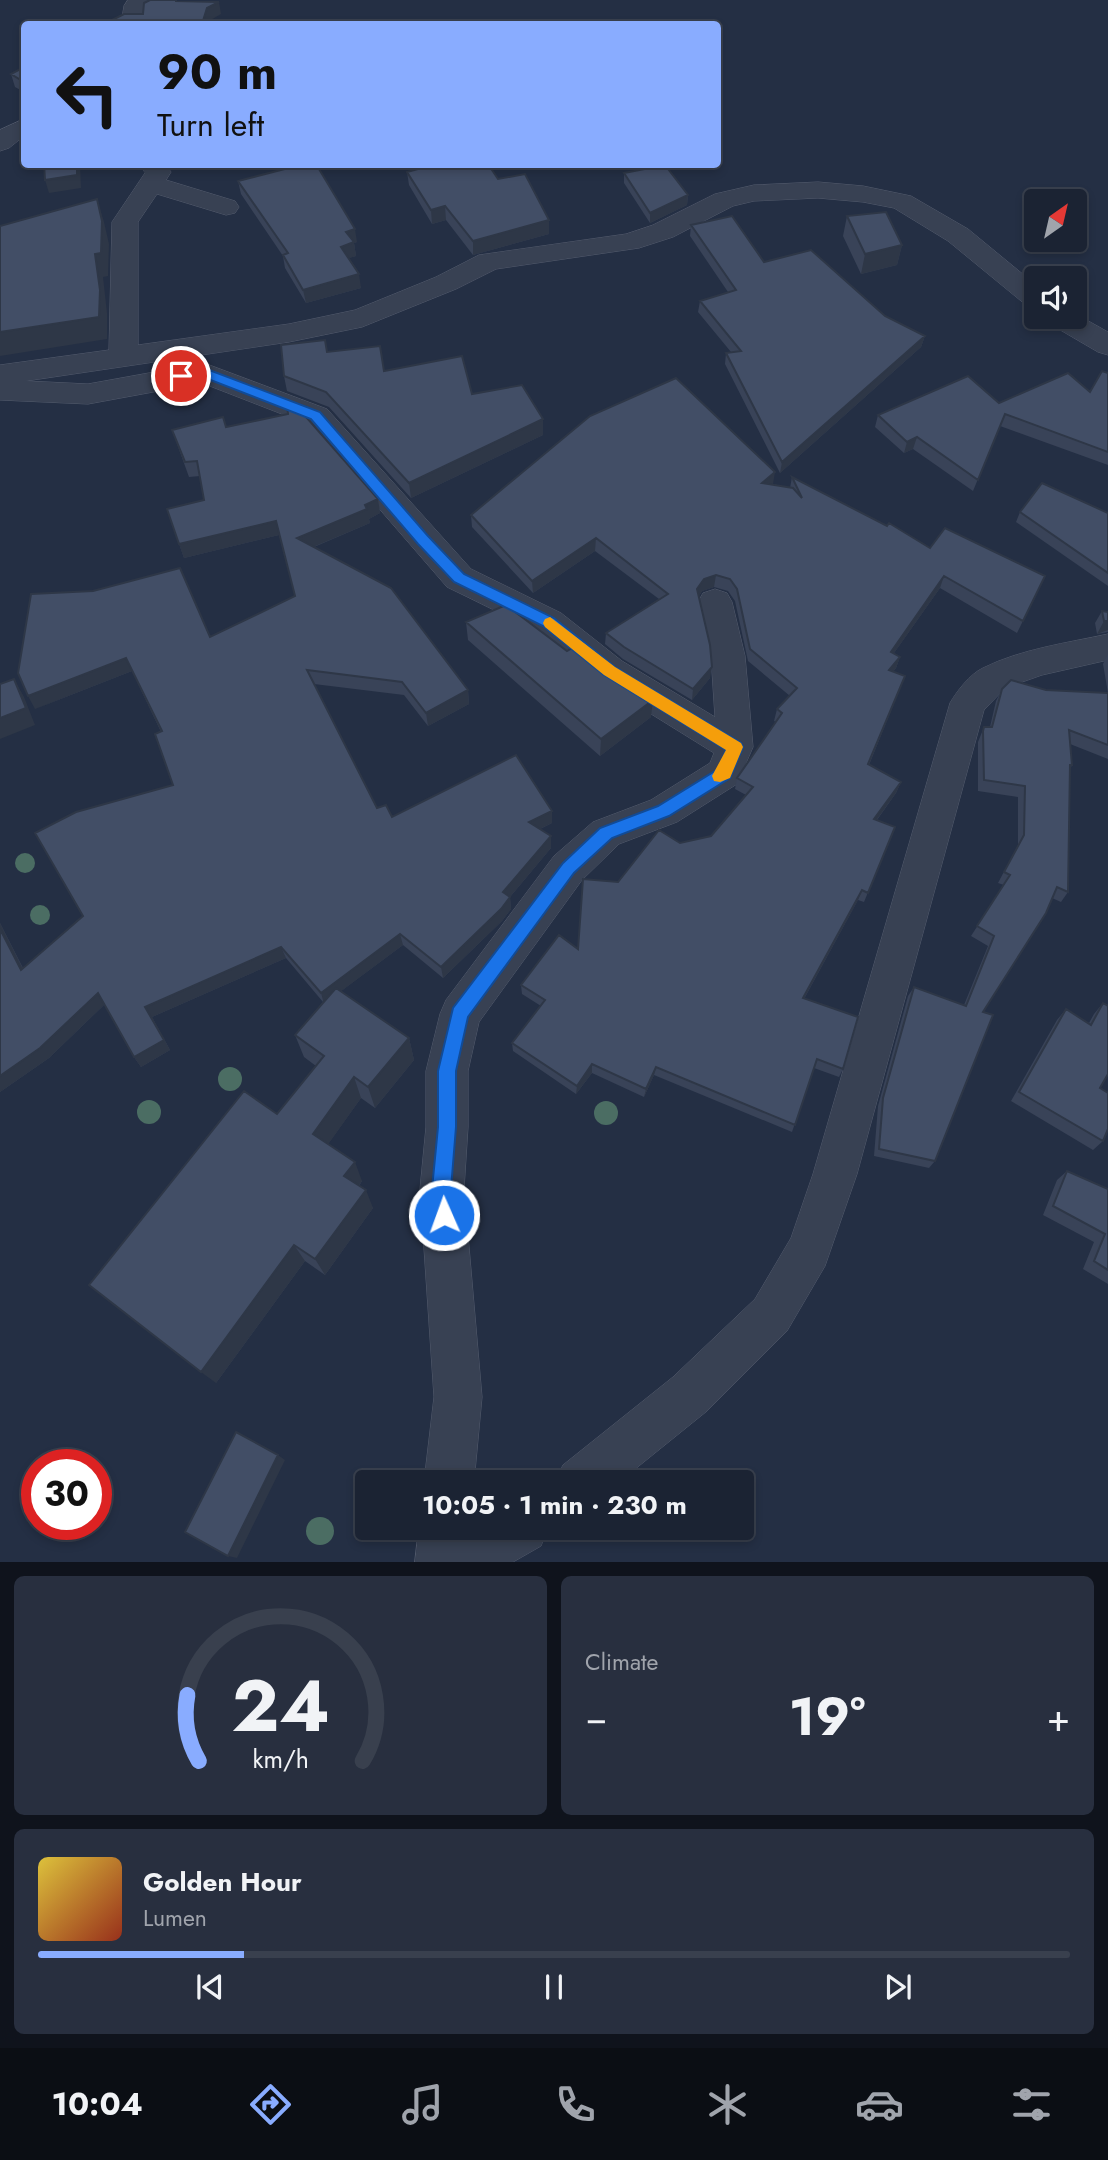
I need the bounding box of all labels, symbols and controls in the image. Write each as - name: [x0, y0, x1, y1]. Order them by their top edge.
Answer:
- text: 90 m: [157, 37, 277, 107]
- icon: left: [42, 49, 133, 140]
- text: Turn left: [157, 102, 264, 148]
- north arrow: [1024, 189, 1087, 252]
- map controls: [1024, 189, 1087, 329]
- button: sound: [1024, 266, 1087, 329]
- pin: [151, 346, 211, 406]
- icon: arrive: [162, 357, 200, 395]
- position arrow: [407, 1178, 481, 1252]
- speed limit sign: 30: [21, 1449, 112, 1540]
- text: 10:05 · 1 min · 230 m: [422, 1486, 687, 1524]
- text: Climate: [585, 1645, 658, 1679]
- text: 24: [231, 1654, 330, 1759]
- text: 19°: [789, 1679, 865, 1755]
- text: −: [585, 1690, 607, 1745]
- text: +: [1047, 1690, 1070, 1745]
- text: km/h: [252, 1741, 309, 1777]
- text: Golden Hour: [143, 1863, 302, 1901]
- text: Lumen: [143, 1901, 207, 1935]
- icon: previous: [191, 1968, 229, 2006]
- icon: pause: [535, 1968, 573, 2006]
- icon: next: [879, 1968, 917, 2006]
- icon: directions: [246, 2080, 295, 2129]
- icon: music: [398, 2080, 447, 2129]
- icon: phone: [551, 2080, 600, 2129]
- icon: climate: [703, 2080, 752, 2129]
- icon: car: [855, 2080, 904, 2129]
- icon: filters: [1007, 2080, 1056, 2129]
- text: 10:04: [52, 2081, 143, 2127]

